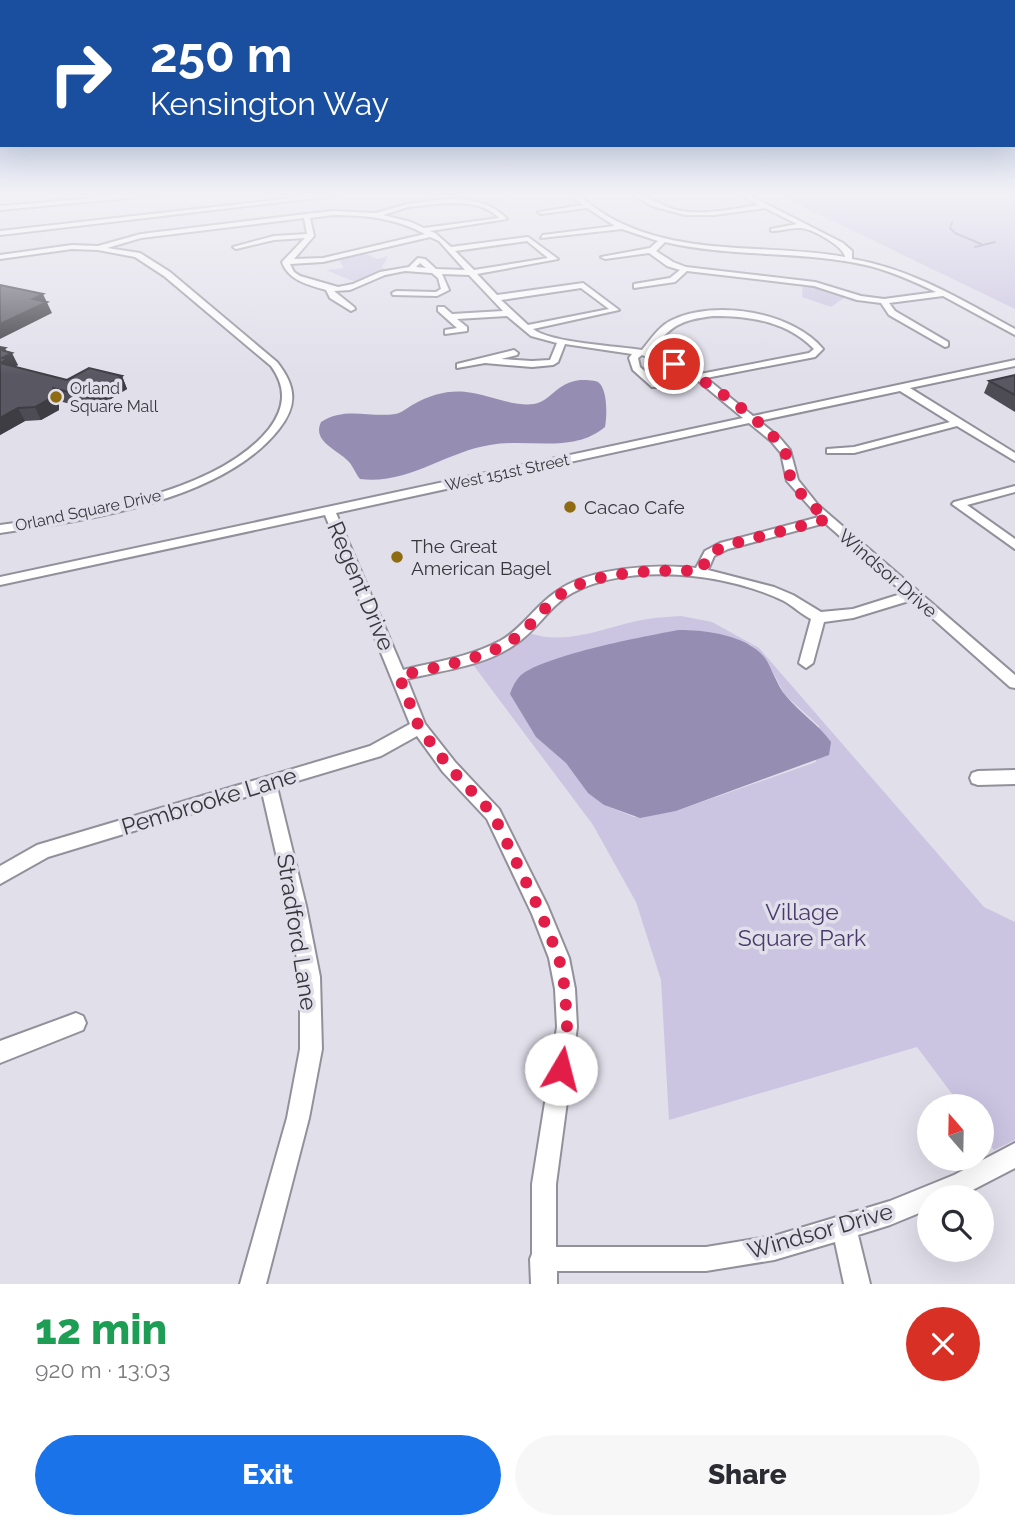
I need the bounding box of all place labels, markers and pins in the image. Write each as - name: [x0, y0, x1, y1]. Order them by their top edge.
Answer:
- pin: [644, 334, 704, 394]
- place label: Orland Square Mall: [70, 379, 159, 416]
- marker: Orland Square Mall: [48, 389, 64, 405]
- place label: Cacao Cafe: [584, 496, 685, 518]
- marker: Cacao Cafe: [562, 499, 578, 515]
- place label: The Great American Bagel: [411, 535, 552, 579]
- marker: The Great American Bagel: [389, 549, 405, 565]

